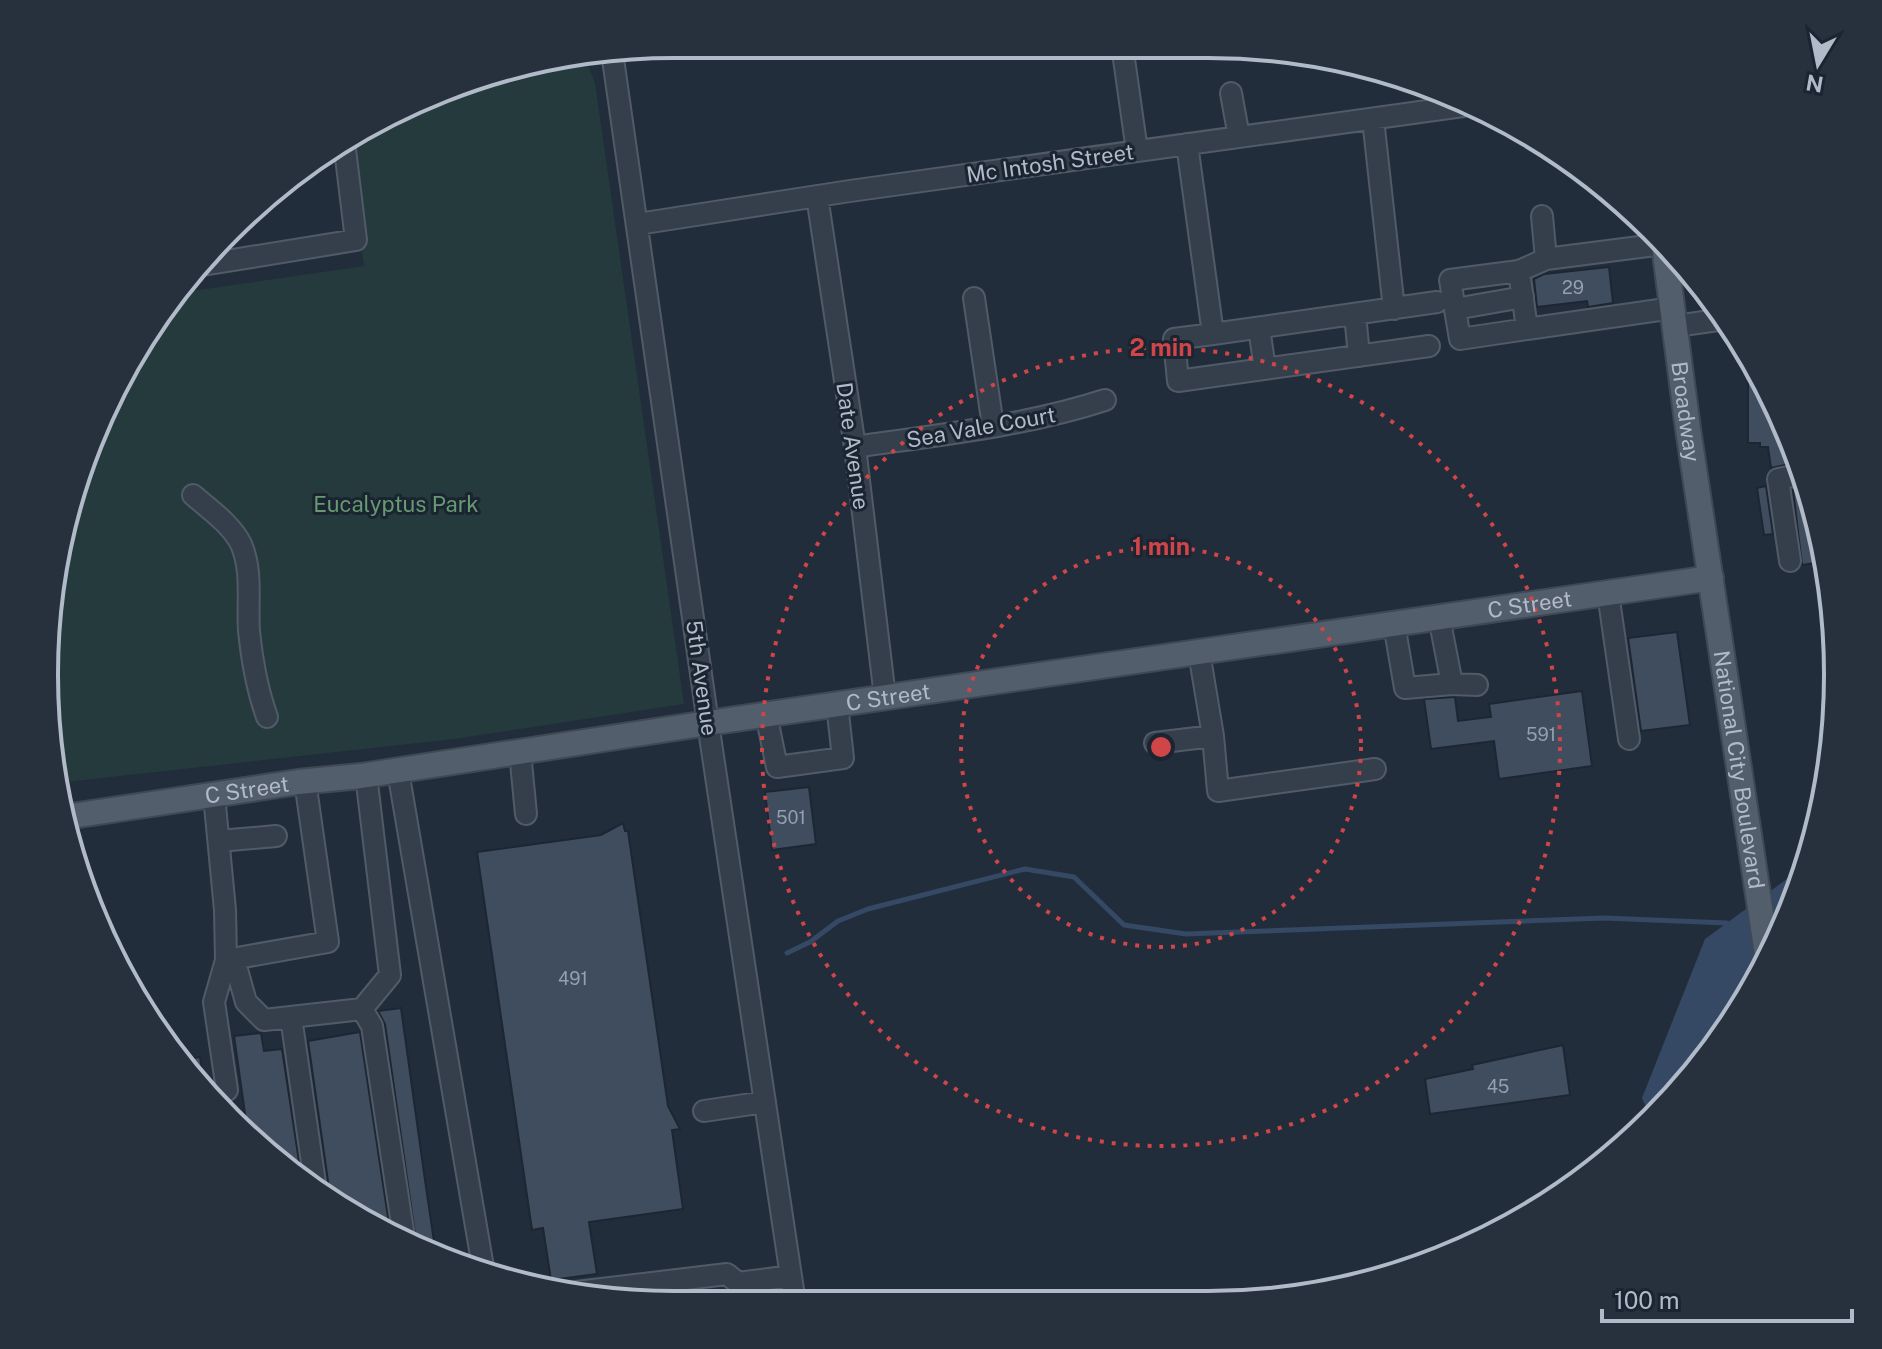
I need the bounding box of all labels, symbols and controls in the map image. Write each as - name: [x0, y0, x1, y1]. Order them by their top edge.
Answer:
- north arrow: [1778, 24, 1858, 104]
- text: N: [1804, 69, 1825, 98]
- street label: Mc Intosh Street: [965, 138, 1135, 188]
- house number: 29: [1562, 277, 1584, 298]
- text: 2 min: [1130, 333, 1192, 361]
- street label: Broadway: [1666, 360, 1706, 464]
- street label: Date Avenue: [831, 381, 875, 511]
- street label: Sea Vale Court: [904, 401, 1058, 453]
- park label: Eucalyptus Park: [313, 491, 479, 517]
- text: 1 min: [1132, 532, 1190, 560]
- street label: C Street: [1486, 585, 1573, 623]
- street label: 5th Avenue: [681, 619, 723, 737]
- street label: National City Boulevard: [1708, 649, 1770, 891]
- street label: C Street: [844, 678, 932, 716]
- house number: 591: [1526, 724, 1556, 745]
- centre of rings: [1147, 733, 1175, 761]
- street label: C Street: [203, 771, 291, 809]
- house number: 501: [776, 807, 806, 828]
- house number: 491: [558, 968, 588, 989]
- house number: 45: [1487, 1076, 1509, 1097]
- scale bar: [1602, 1273, 1852, 1323]
- text: 100 m: [1614, 1286, 1680, 1314]

